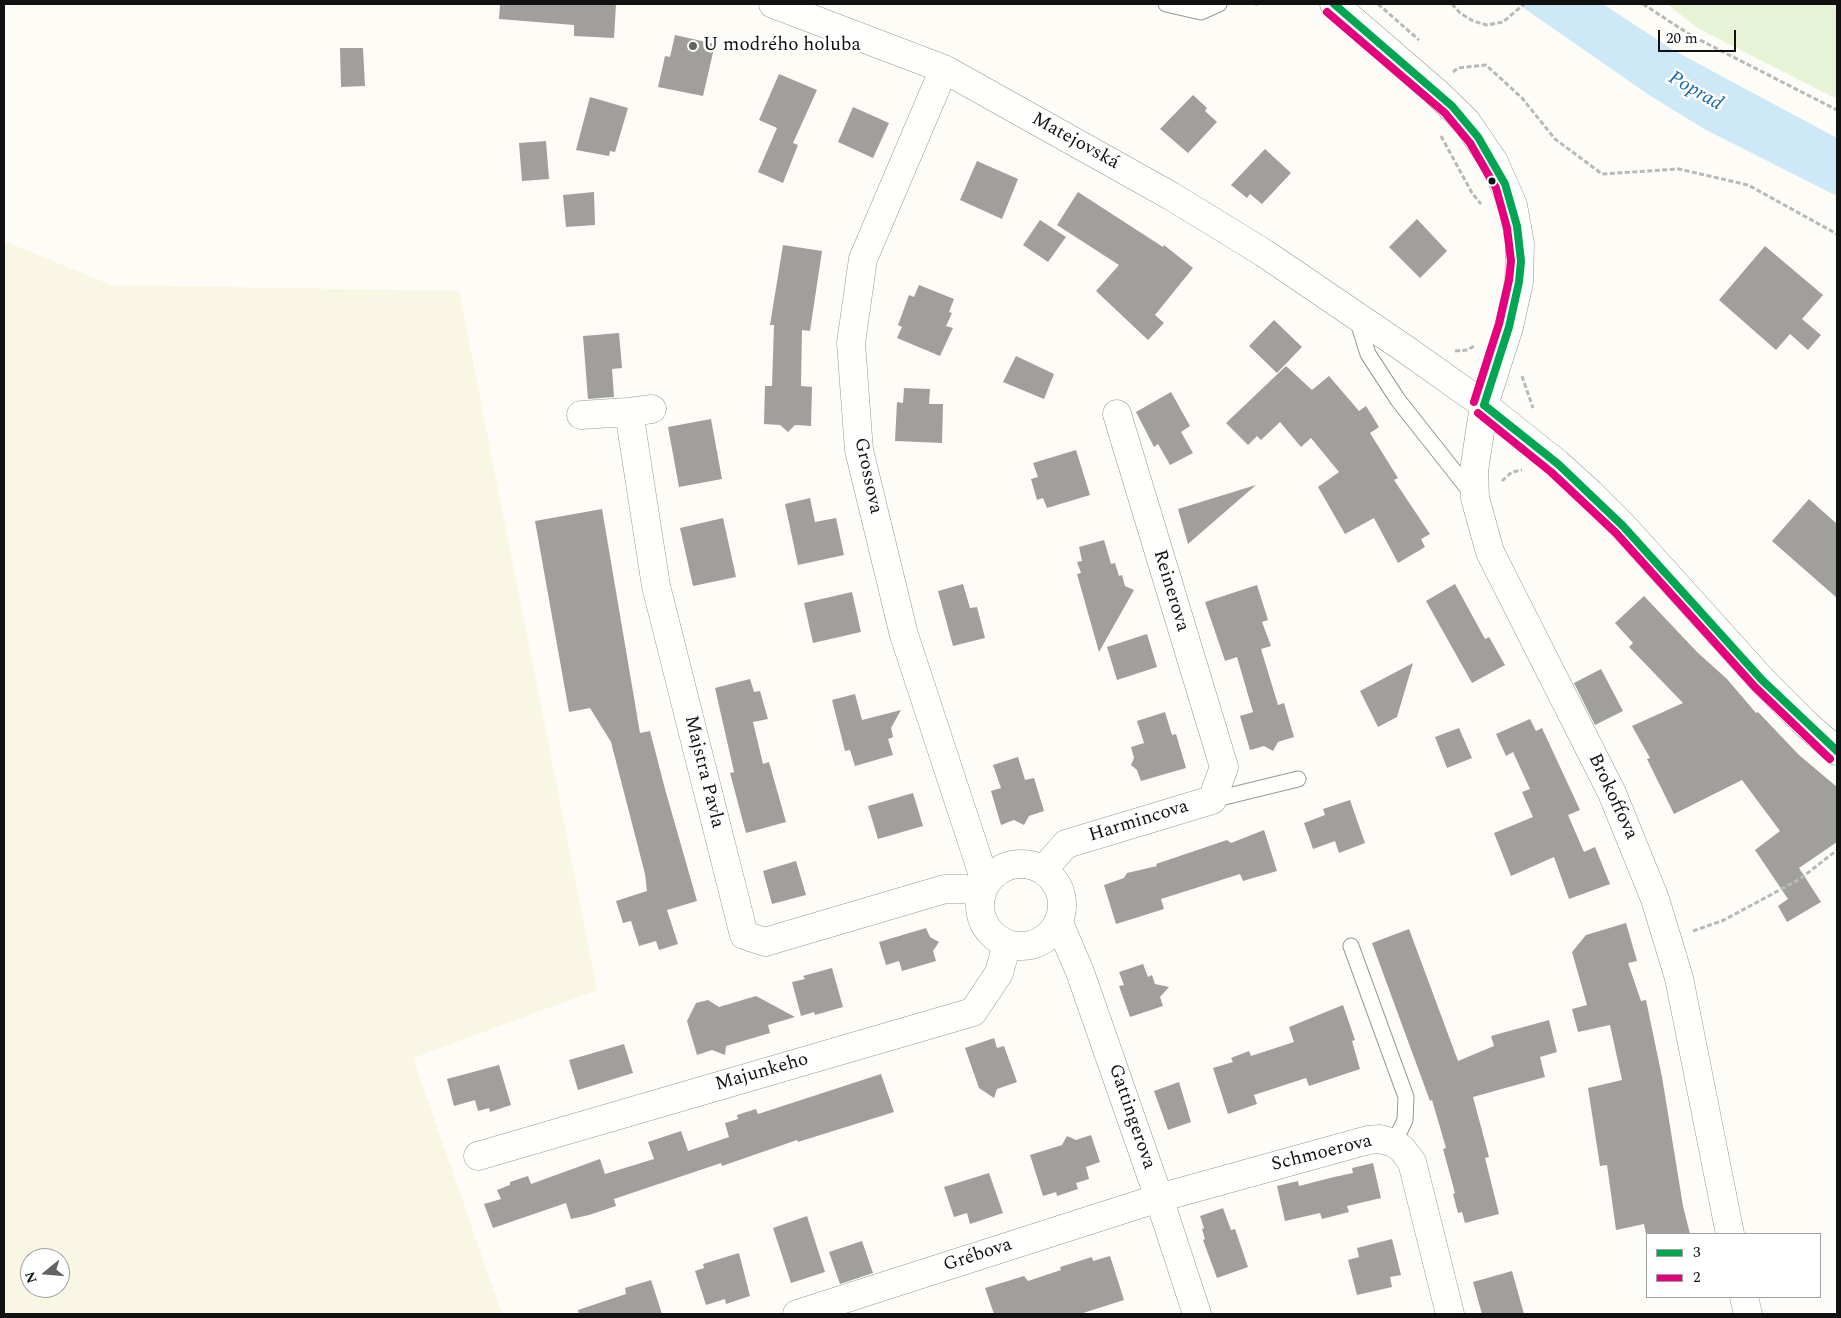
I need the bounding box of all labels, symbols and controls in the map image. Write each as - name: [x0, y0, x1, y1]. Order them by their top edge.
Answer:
- scale bar: [1661, 20, 1738, 52]
- text: 20 m: [1666, 27, 1698, 50]
- place label: U modrého holuba: [703, 35, 861, 57]
- marker: U modrého holuba: [687, 40, 699, 52]
- water label: Poprad: [1664, 67, 1726, 117]
- street label: Matejovská: [1027, 109, 1123, 175]
- unlabelled marker: [1487, 176, 1497, 186]
- street label: Grossova: [848, 436, 886, 516]
- street label: Reinerova: [1147, 547, 1193, 635]
- street label: Majstra Pavla: [678, 713, 728, 831]
- street label: Brokoffova: [1582, 750, 1642, 844]
- street label: Harmincova: [1086, 796, 1192, 848]
- street label: Majunkeho: [713, 1049, 811, 1097]
- street label: Gattingerova: [1102, 1061, 1160, 1173]
- street label: Schmoerova: [1269, 1131, 1375, 1177]
- legend: [1646, 1233, 1821, 1298]
- street label: Grébova: [941, 1234, 1015, 1278]
- text: 3: [1693, 1241, 1701, 1264]
- north arrow: [20, 1248, 70, 1298]
- text: 2: [1693, 1266, 1701, 1289]
- text: N: [19, 1269, 43, 1286]

